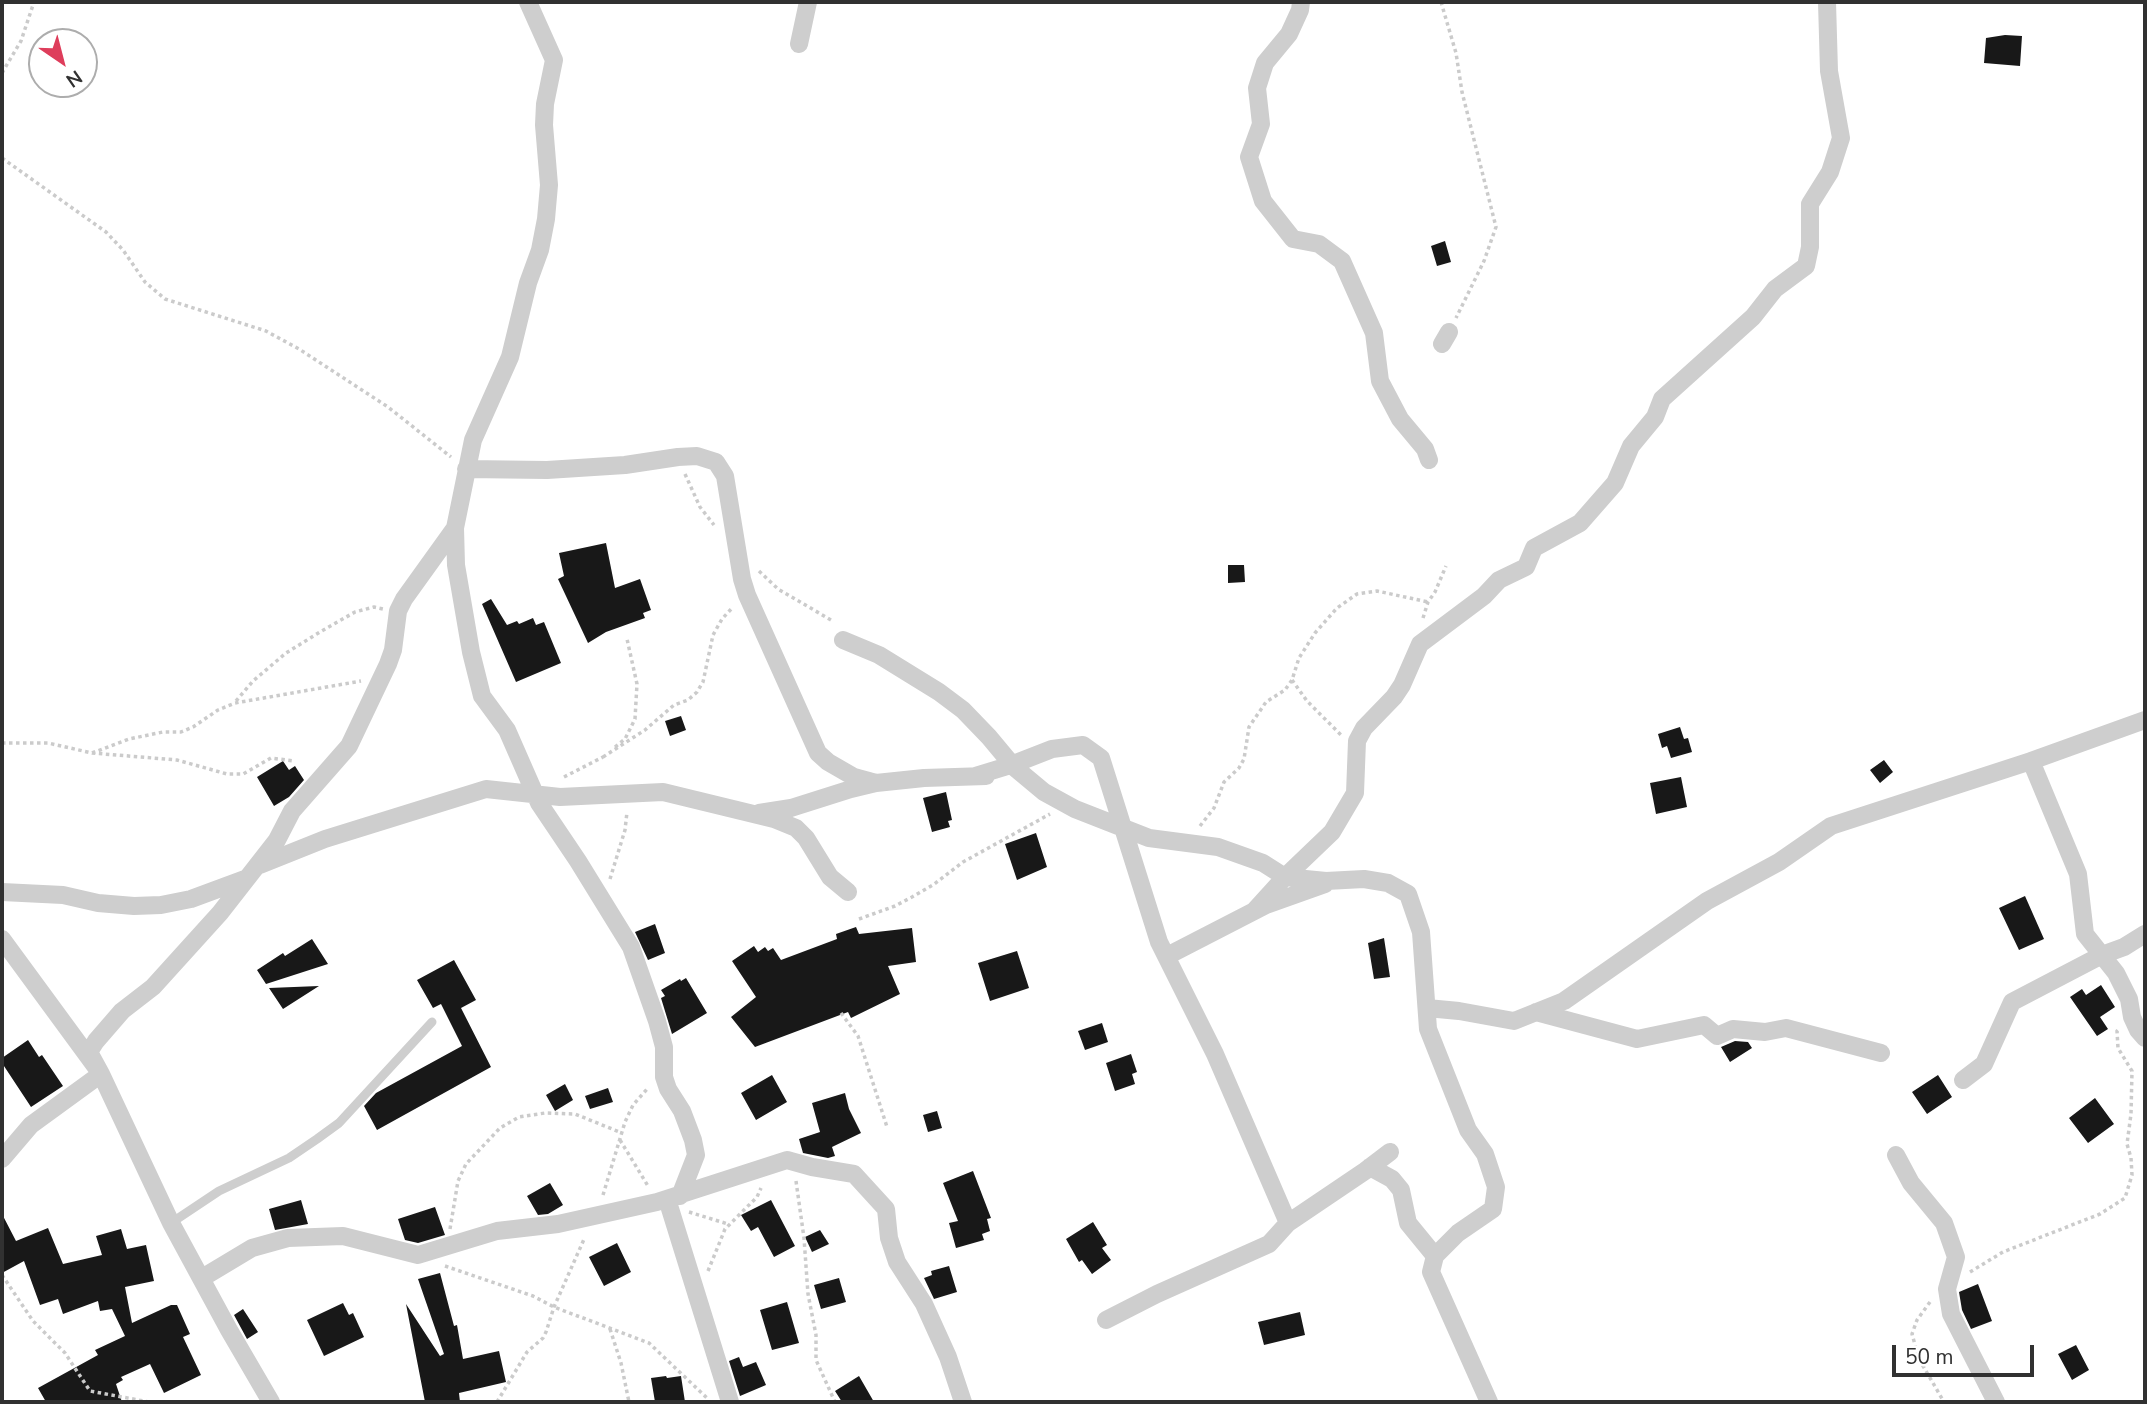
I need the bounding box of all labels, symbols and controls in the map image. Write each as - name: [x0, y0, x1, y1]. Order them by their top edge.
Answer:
- north arrow: [28, 28, 98, 98]
- text: N: [61, 64, 87, 93]
- scale bar: [1895, 1330, 2037, 1374]
- text: 50 m: [1905, 1343, 1954, 1371]

